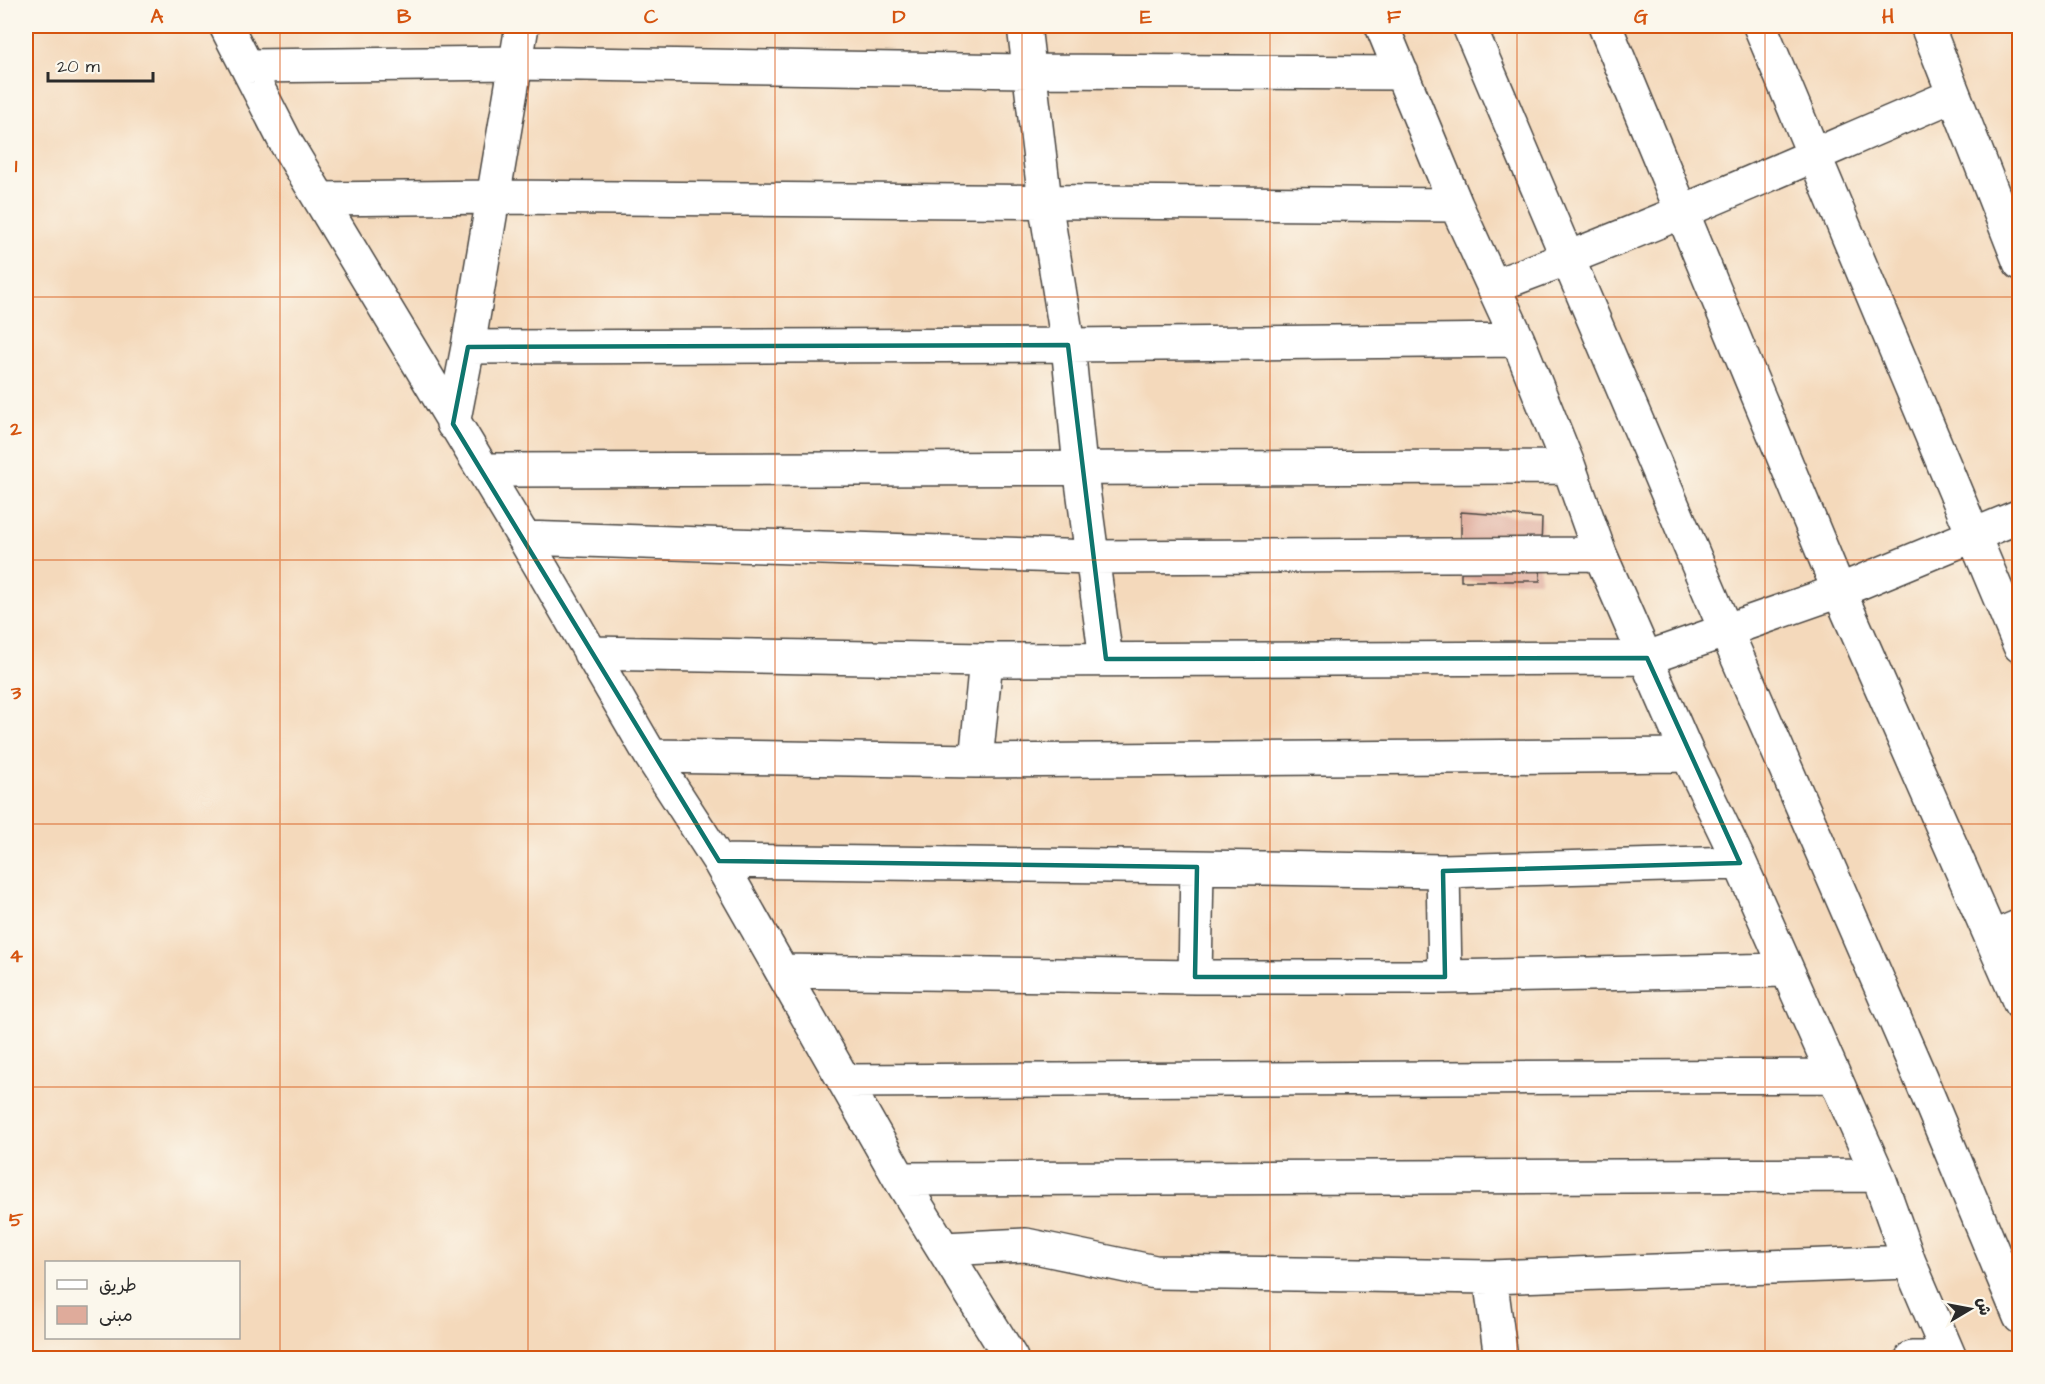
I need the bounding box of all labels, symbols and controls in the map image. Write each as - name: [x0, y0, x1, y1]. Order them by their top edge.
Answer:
- text: A: [151, 3, 164, 31]
- text: B: [397, 3, 412, 31]
- text: C: [644, 3, 659, 31]
- text: D: [893, 3, 906, 31]
- text: E: [1140, 3, 1152, 31]
- text: F: [1387, 3, 1402, 31]
- text: G: [1634, 3, 1648, 31]
- text: H: [1882, 3, 1894, 31]
- scale bar: [48, 45, 153, 83]
- text: 20 m: [57, 54, 100, 79]
- text: 1: [15, 152, 18, 180]
- text: 2: [9, 415, 22, 443]
- text: 3: [10, 679, 22, 707]
- text: 4: [9, 942, 23, 970]
- text: 5: [9, 1206, 24, 1234]
- legend: [45, 1261, 240, 1339]
- text: طريق: [99, 1273, 137, 1298]
- north arrow: [1940, 1279, 2000, 1339]
- text: ش: [1971, 1296, 1996, 1317]
- text: مبنى: [99, 1303, 133, 1328]

